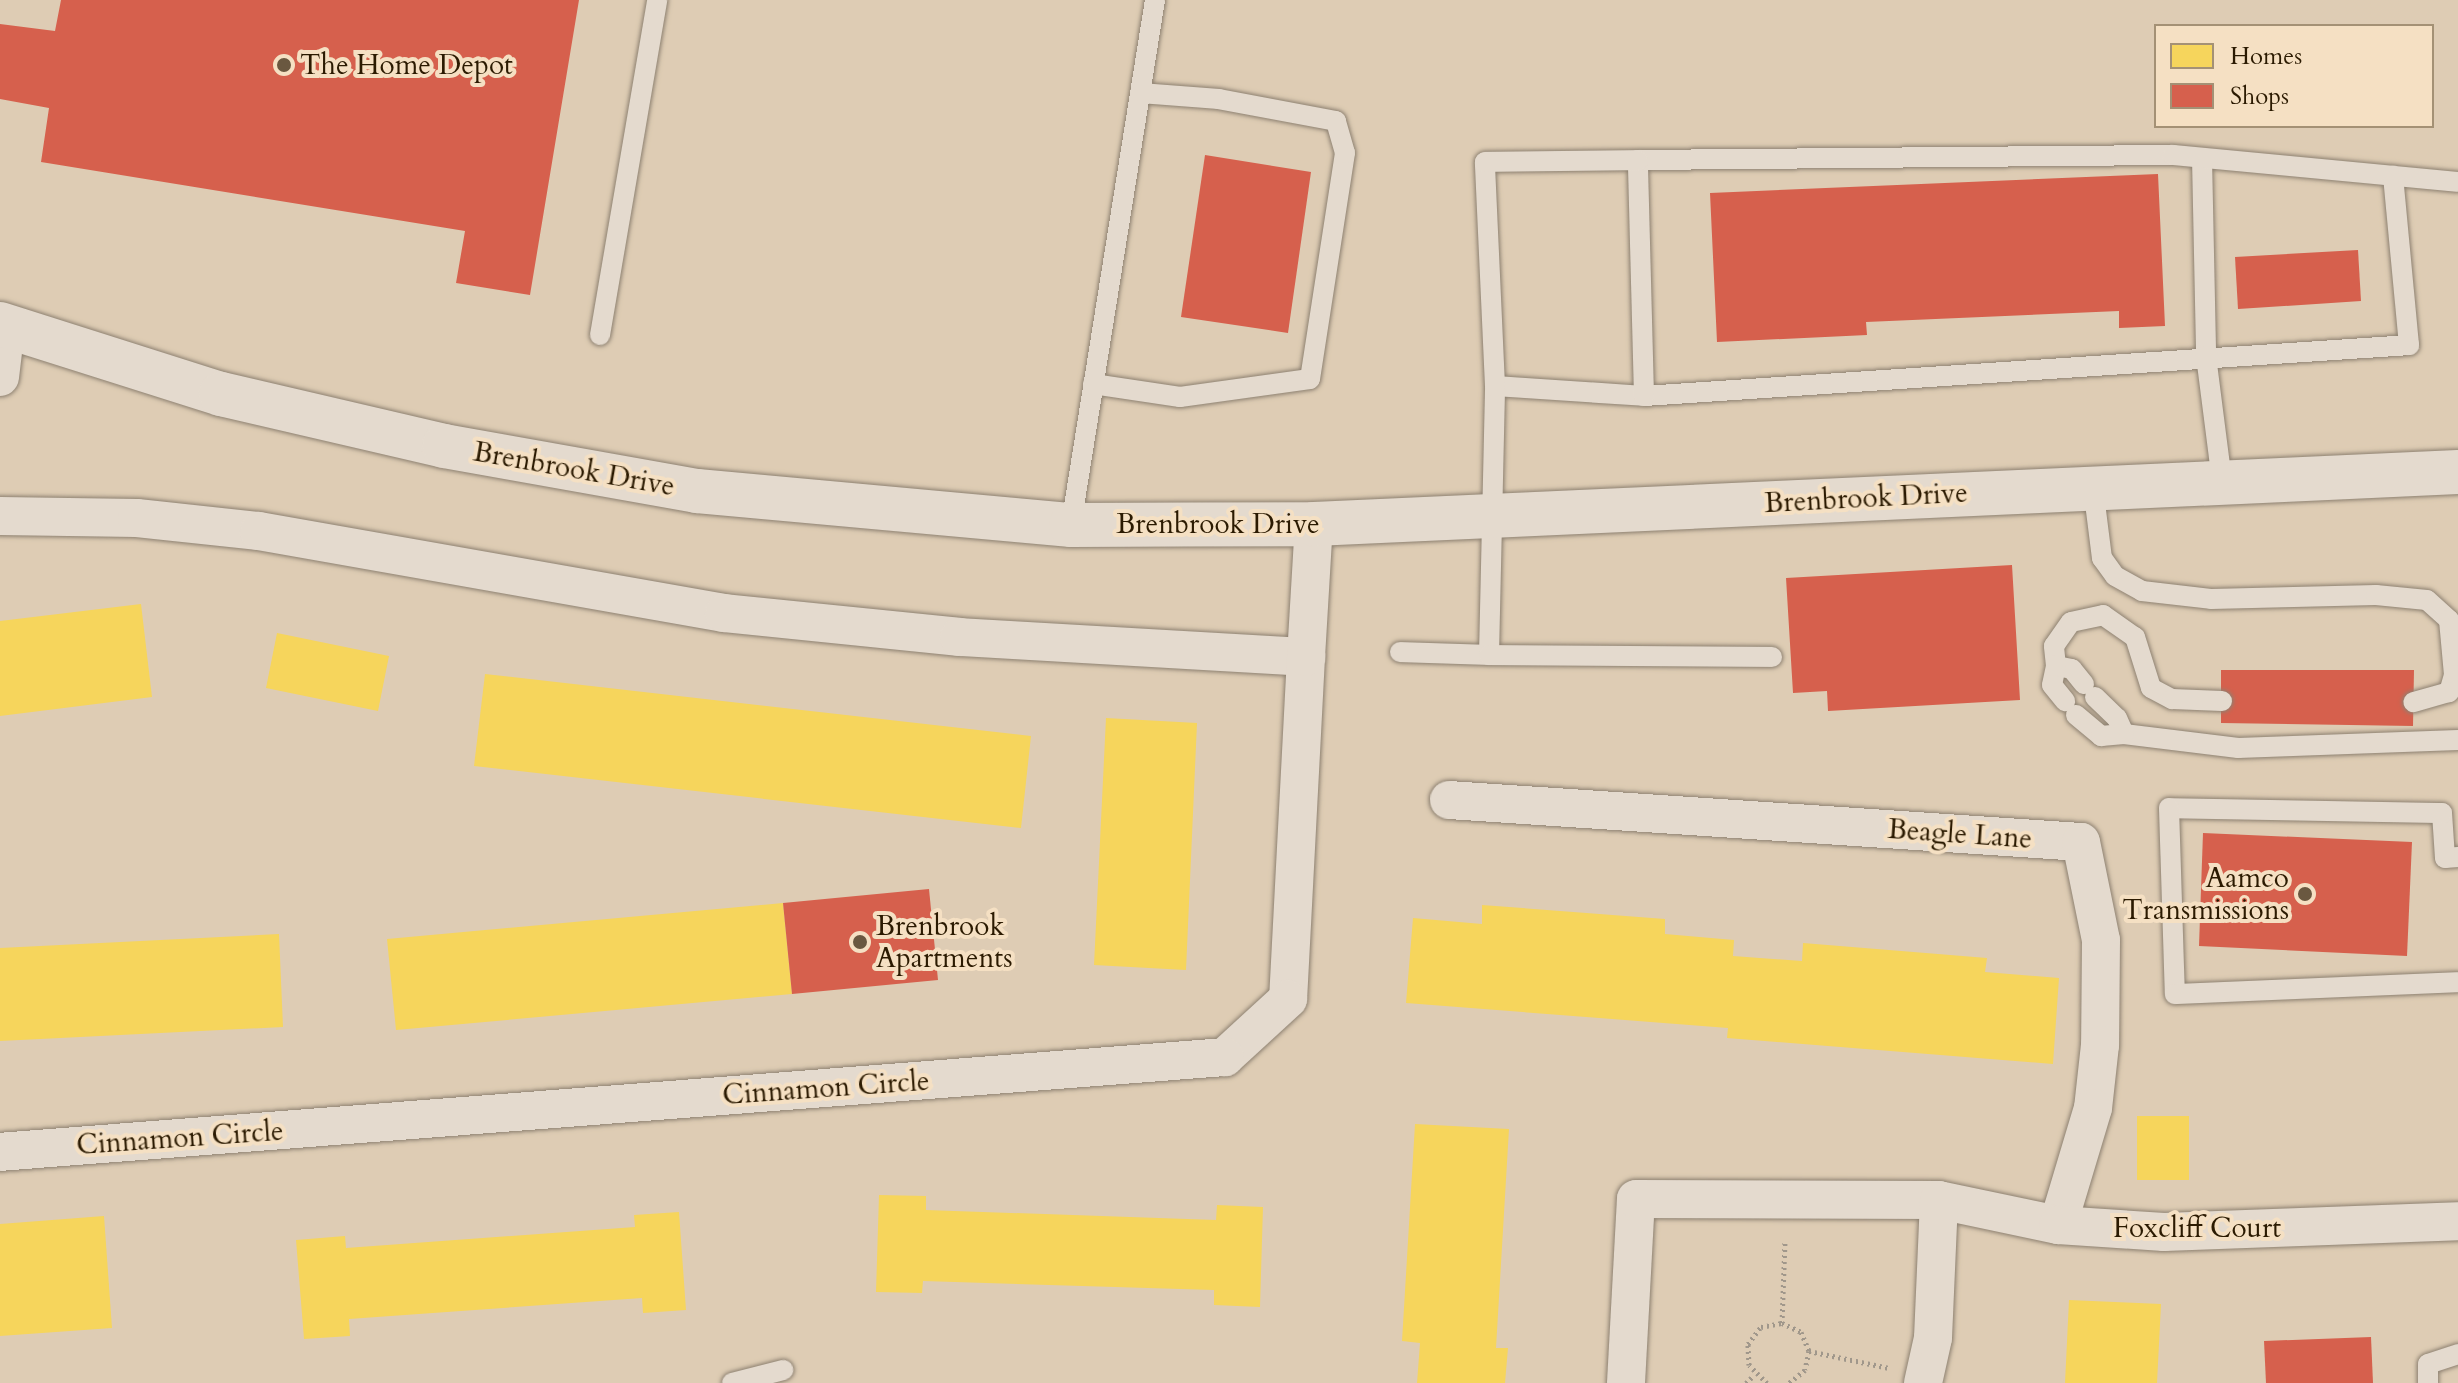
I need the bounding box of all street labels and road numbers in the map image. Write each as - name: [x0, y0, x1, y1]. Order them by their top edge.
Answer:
- street label: Brenbrook Drive: [471, 435, 677, 503]
- street label: Brenbrook Drive: [1763, 476, 1969, 520]
- street label: Brenbrook Drive: [1116, 507, 1320, 541]
- street label: Beagle Lane: [1887, 812, 2033, 856]
- street label: Cinnamon Circle: [721, 1064, 931, 1112]
- street label: Cinnamon Circle: [75, 1114, 285, 1162]
- street label: Foxcliff Court: [2113, 1211, 2281, 1245]

